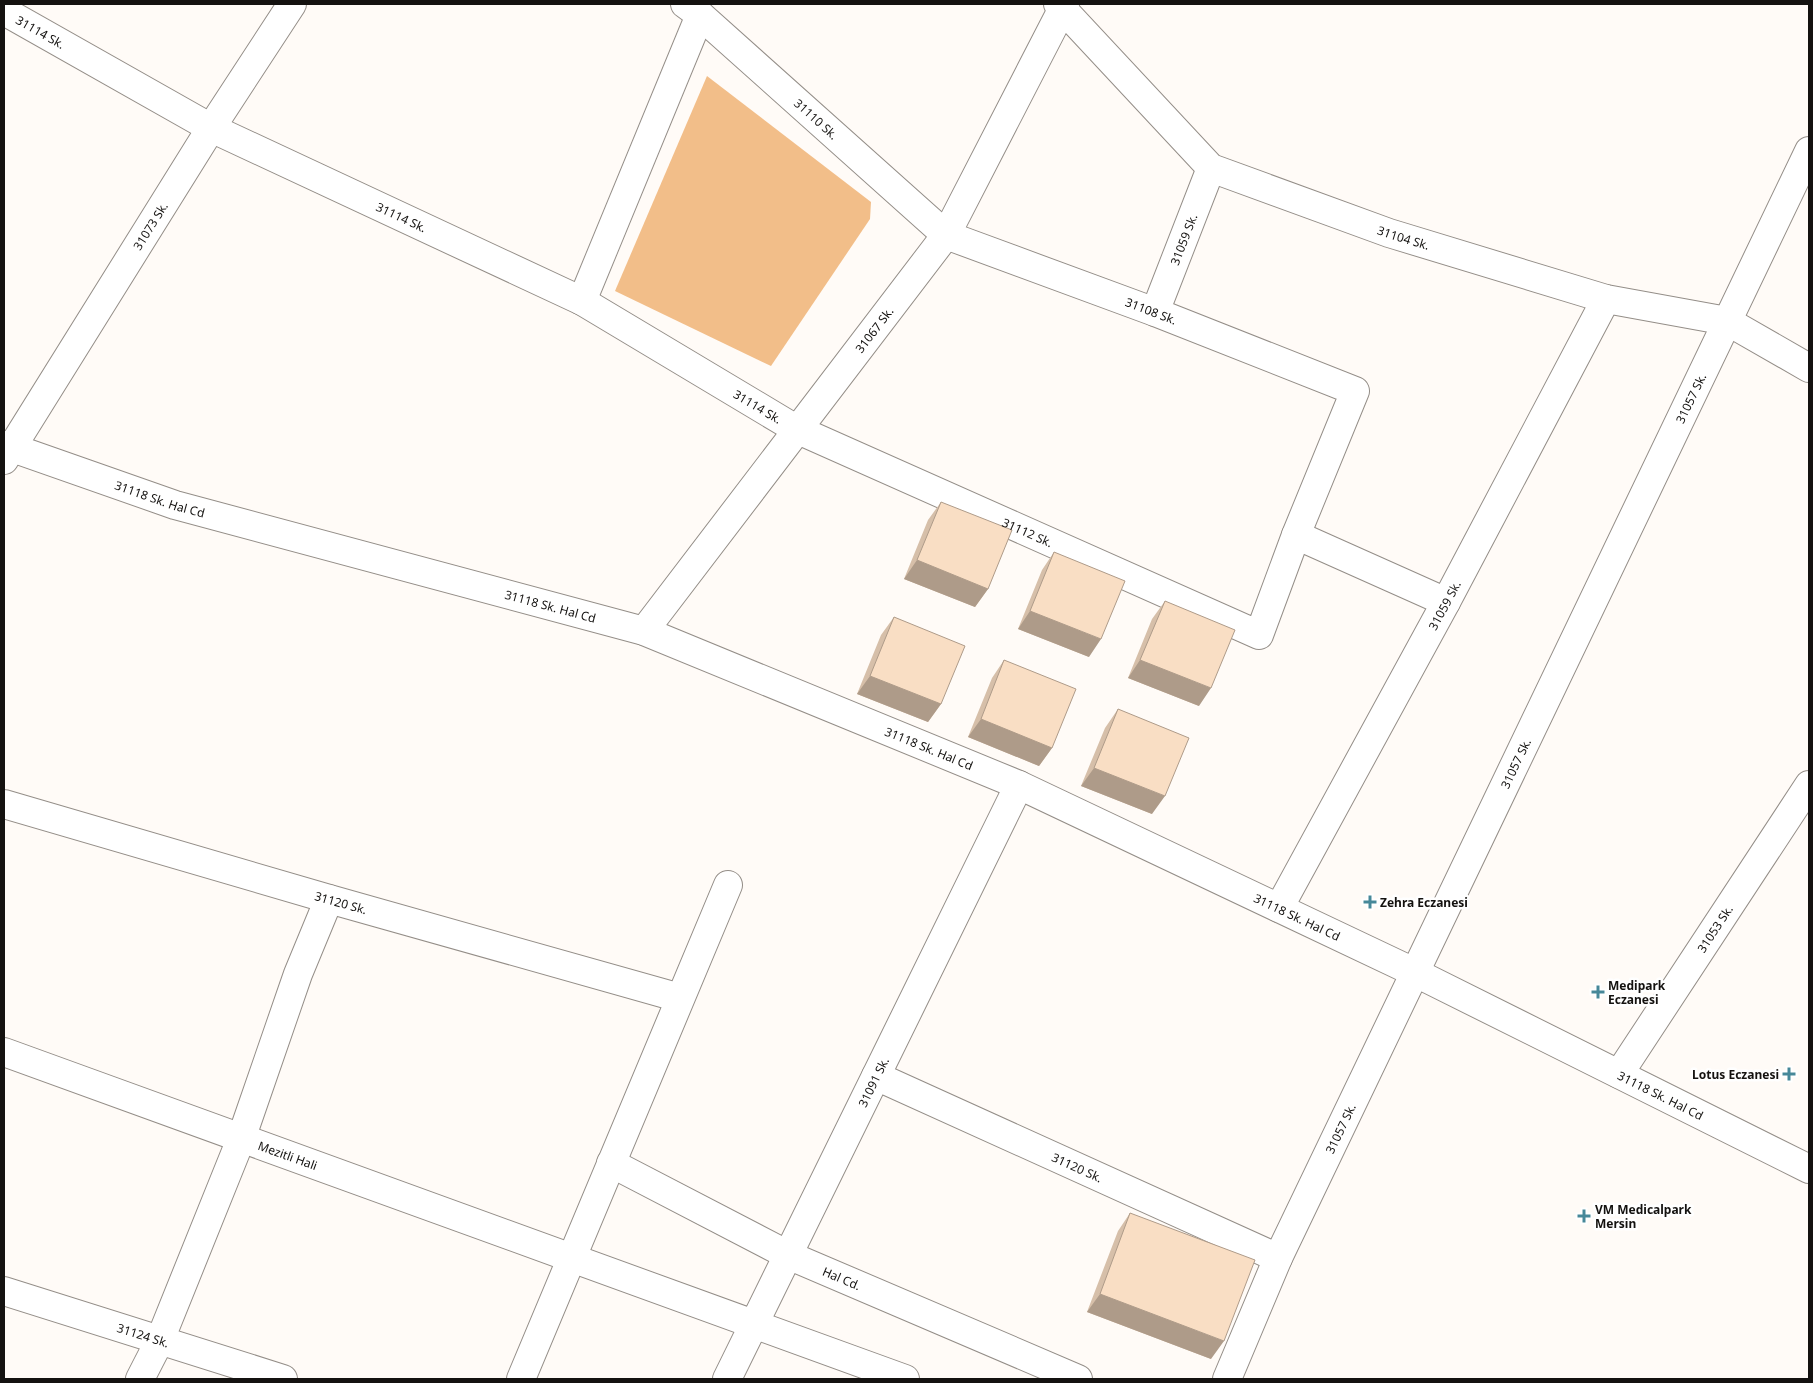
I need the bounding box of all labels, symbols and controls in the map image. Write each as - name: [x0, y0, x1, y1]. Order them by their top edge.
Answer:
- street label: 31114 Sk.: [13, 11, 68, 52]
- street label: 31110 Sk.: [790, 95, 842, 143]
- street label: 31073 Sk.: [129, 198, 171, 253]
- street label: 31114 Sk.: [374, 198, 429, 236]
- street label: 31059 Sk.: [1166, 211, 1201, 267]
- street label: 31104 Sk.: [1375, 221, 1432, 253]
- street label: 31108 Sk.: [1123, 293, 1179, 329]
- street label: 31067 Sk.: [851, 303, 897, 356]
- street label: 31057 Sk.: [1671, 370, 1710, 426]
- street label: 31114 Sk.: [730, 385, 785, 427]
- street label: 31118 Sk. Hal Cd: [113, 476, 207, 521]
- street label: 31112 Sk.: [1000, 513, 1056, 551]
- street label: 31059 Sk.: [1424, 577, 1464, 633]
- street label: 31118 Sk. Hal Cd: [503, 586, 598, 626]
- street label: 31118 Sk. Hal Cd: [882, 722, 976, 774]
- street label: 31057 Sk.: [1496, 735, 1535, 791]
- street label: 31120 Sk.: [313, 887, 369, 918]
- street label: 31118 Sk. Hal Cd: [1251, 889, 1343, 944]
- place label: Zehra Eczanesi: [1380, 894, 1468, 911]
- marker: Zehra Eczanesi: [1364, 896, 1376, 908]
- street label: 31053 Sk.: [1693, 901, 1736, 956]
- place label: Medipark Eczanesi: [1608, 977, 1666, 1008]
- marker: Medipark Eczanesi: [1592, 986, 1604, 998]
- street label: 31091 Sk.: [854, 1054, 893, 1110]
- place label: Lotus Eczanesi: [1692, 1066, 1779, 1083]
- street label: 31118 Sk. Hal Cd: [1615, 1067, 1706, 1124]
- marker: Lotus Eczanesi: [1783, 1068, 1795, 1080]
- street label: 31057 Sk.: [1321, 1101, 1359, 1156]
- street label: Mezitli Hali: [256, 1136, 320, 1174]
- street label: 31120 Sk.: [1049, 1148, 1105, 1186]
- place label: VM Medicalpark Mersin: [1595, 1201, 1692, 1232]
- marker: VM Medicalpark Mersin: [1577, 1209, 1591, 1223]
- street label: Hal Cd.: [820, 1262, 864, 1294]
- street label: 31124 Sk.: [115, 1319, 171, 1351]

